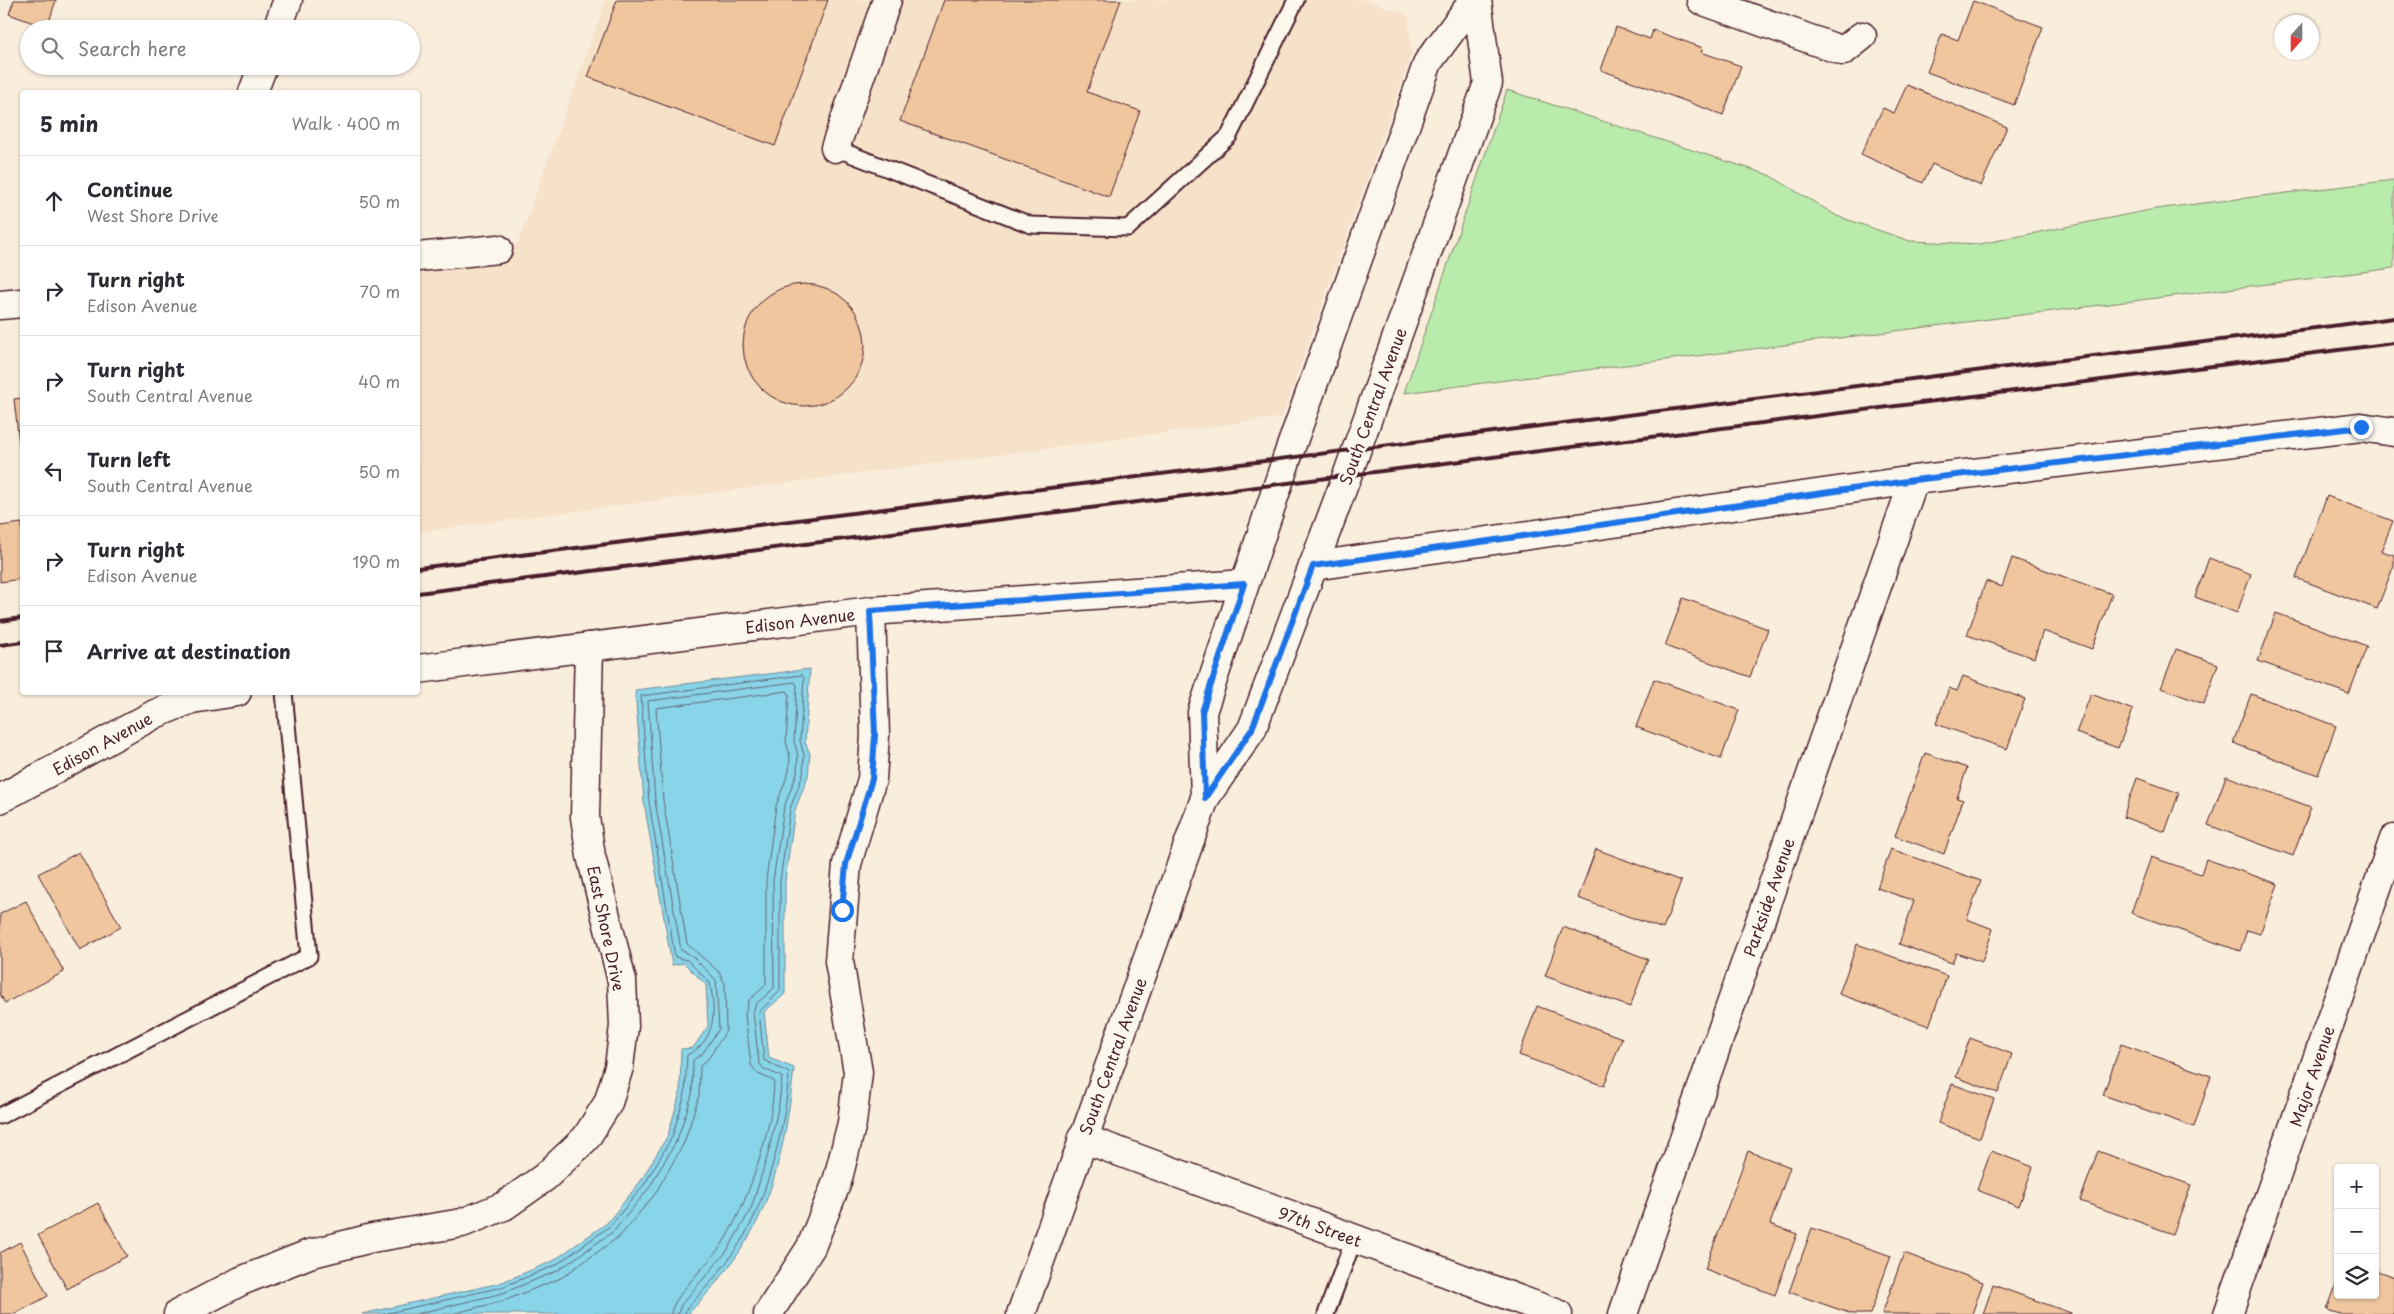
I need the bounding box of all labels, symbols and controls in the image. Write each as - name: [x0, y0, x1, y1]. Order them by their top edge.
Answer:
- north arrow: [2274, 15, 2319, 60]
- search box: [20, 20, 420, 75]
- icon: search: [38, 34, 66, 62]
- text: Search here: [78, 34, 187, 62]
- text: 5 min: [40, 107, 98, 139]
- text: Walk · 400 m: [292, 111, 400, 135]
- text: Continue: [87, 175, 173, 203]
- icon: ahead: [40, 187, 68, 215]
- text: 50 m: [359, 189, 400, 213]
- text: West Shore Drive: [87, 203, 218, 227]
- text: Turn right: [87, 265, 185, 293]
- icon: right: [40, 277, 68, 305]
- text: 70 m: [360, 279, 400, 303]
- text: Edison Avenue: [87, 293, 197, 317]
- street label: South Central Avenue: [1332, 324, 1412, 488]
- text: Turn right: [87, 355, 185, 383]
- icon: right: [40, 367, 68, 395]
- text: 40 m: [358, 369, 400, 393]
- text: South Central Avenue: [87, 383, 253, 407]
- route end: [2350, 416, 2373, 439]
- text: Turn left: [87, 445, 171, 473]
- icon: left: [40, 457, 68, 485]
- text: 50 m: [359, 459, 400, 483]
- text: South Central Avenue: [87, 473, 253, 497]
- text: Turn right: [87, 535, 185, 563]
- icon: right: [40, 547, 68, 575]
- text: 190 m: [352, 549, 400, 573]
- text: Edison Avenue: [87, 563, 197, 587]
- street label: Edison Avenue: [744, 601, 857, 639]
- icon: arrive: [40, 637, 68, 665]
- text: Arrive at destination: [87, 637, 291, 665]
- street label: Edison Avenue: [48, 706, 156, 780]
- street label: Parkside Avenue: [1736, 834, 1800, 960]
- street label: East Shore Drive: [582, 863, 632, 993]
- route start: [831, 899, 854, 922]
- street label: South Central Avenue: [1072, 974, 1152, 1138]
- street label: Major Avenue: [2283, 1022, 2340, 1130]
- map controls: [2334, 1164, 2379, 1299]
- button: +: [2334, 1164, 2379, 1209]
- street label: 97th Street: [1275, 1200, 1365, 1252]
- button: −: [2334, 1209, 2379, 1254]
- button: layers: [2334, 1254, 2379, 1299]

